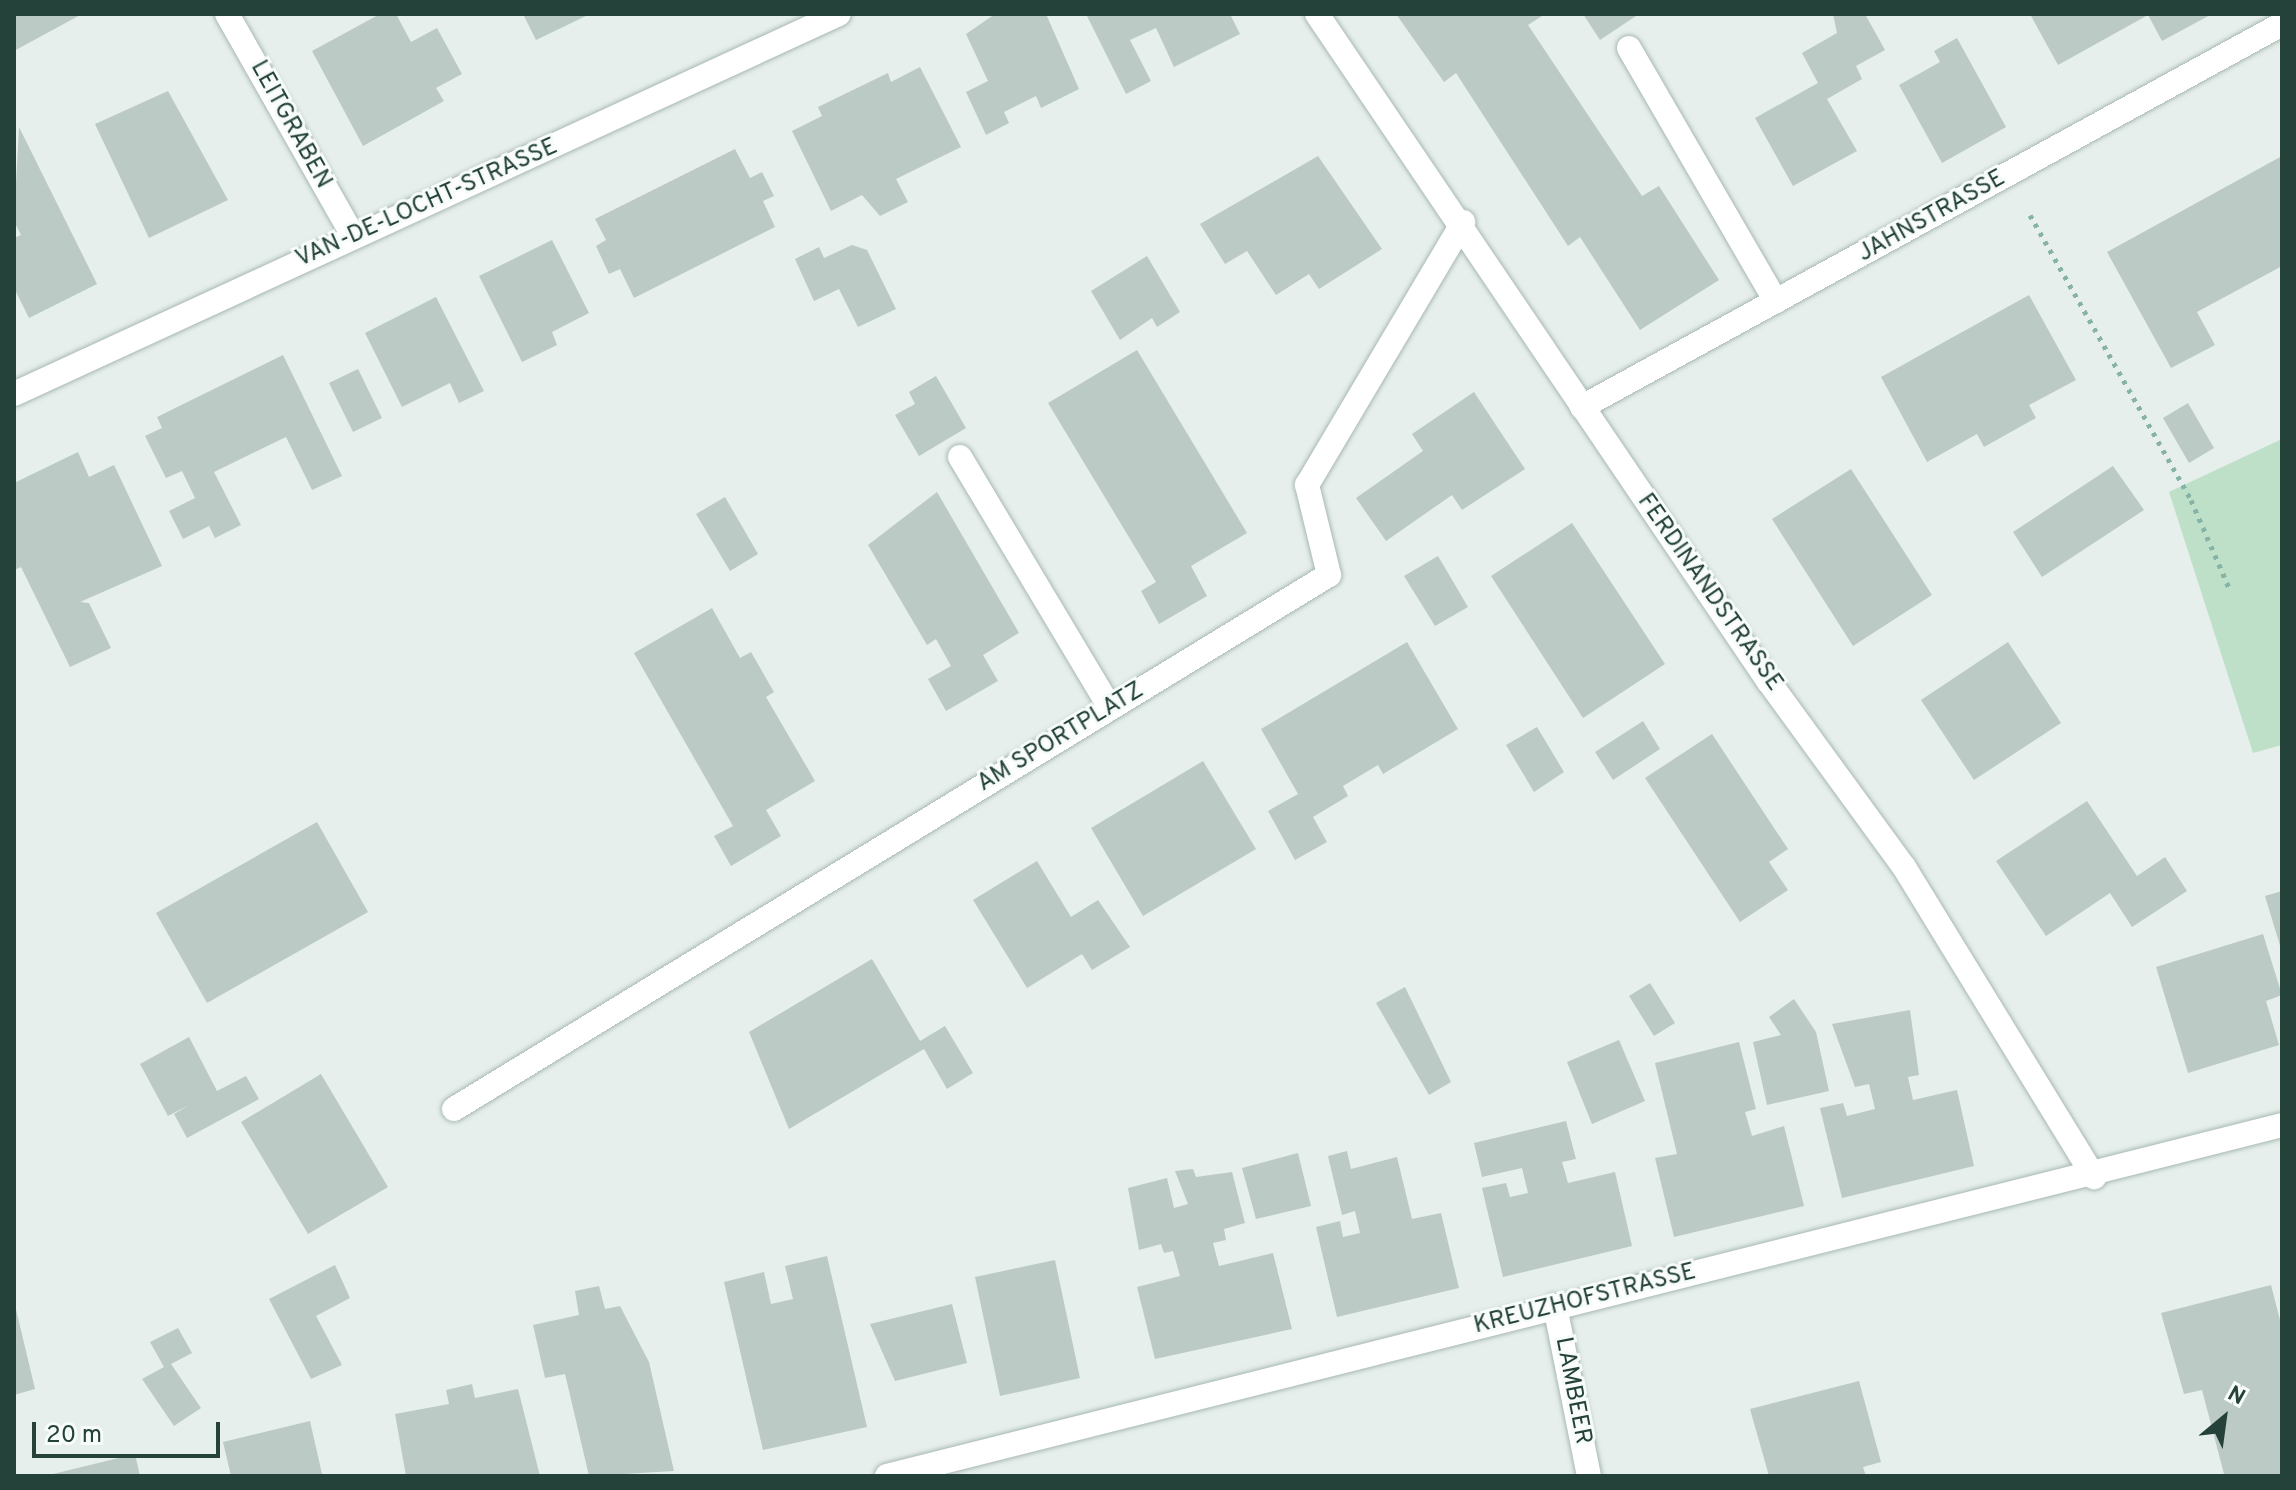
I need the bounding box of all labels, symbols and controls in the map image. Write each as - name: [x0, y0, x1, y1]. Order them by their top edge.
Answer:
- street label: LEITGRABEN: [243, 56, 337, 194]
- street label: VAN-DE-LOCHT-STRASSE: [292, 133, 562, 275]
- street label: JAHNSTRASSE: [1853, 165, 2011, 269]
- street label: FERDINANDSTRASSE: [1630, 489, 1788, 697]
- street label: AM SPORTPLATZ: [973, 677, 1149, 799]
- street label: KREUZHOFSTRASSE: [1471, 1259, 1699, 1341]
- street label: LAMBEER: [1547, 1335, 1597, 1447]
- north arrow: [2184, 1378, 2264, 1458]
- text: N: [2222, 1381, 2249, 1412]
- scale bar: [36, 1406, 224, 1456]
- text: 20 m: [46, 1421, 102, 1451]

